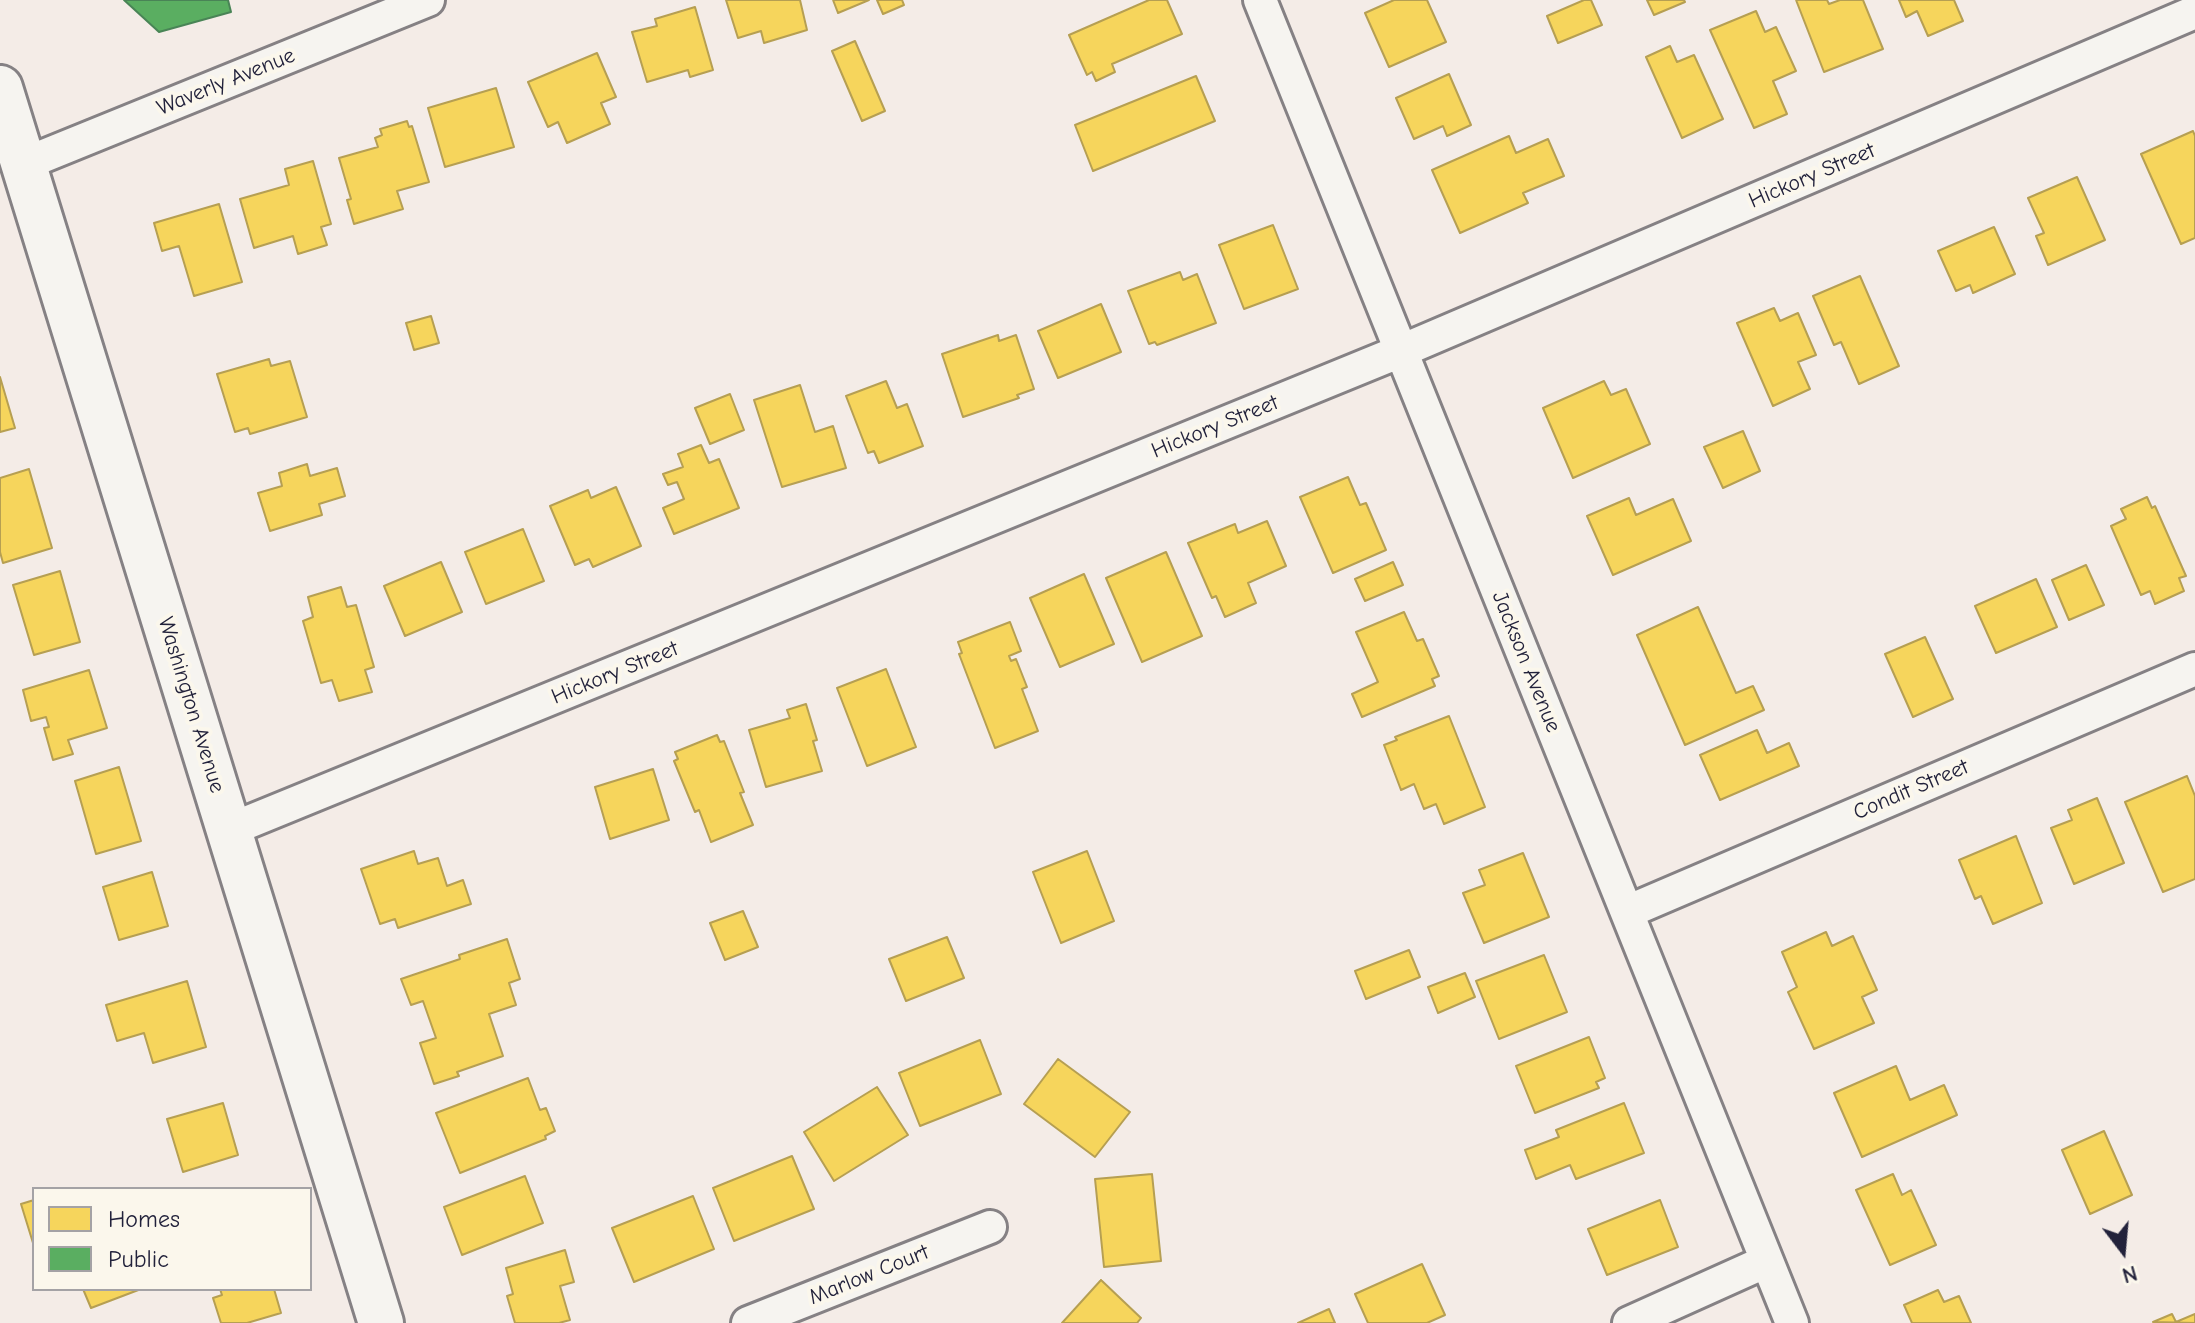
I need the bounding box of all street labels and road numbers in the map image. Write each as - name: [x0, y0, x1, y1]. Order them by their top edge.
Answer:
- street label: Waverly Avenue: [153, 42, 299, 122]
- street label: Hickory Street: [1745, 138, 1879, 214]
- street label: Hickory Street: [1148, 390, 1282, 464]
- street label: Jackson Avenue: [1486, 588, 1566, 736]
- street label: Washington Avenue: [152, 614, 230, 796]
- street label: Hickory Street: [548, 636, 682, 710]
- street label: Condit Street: [1849, 754, 1973, 826]
- street label: Marlow Court: [805, 1239, 933, 1311]

